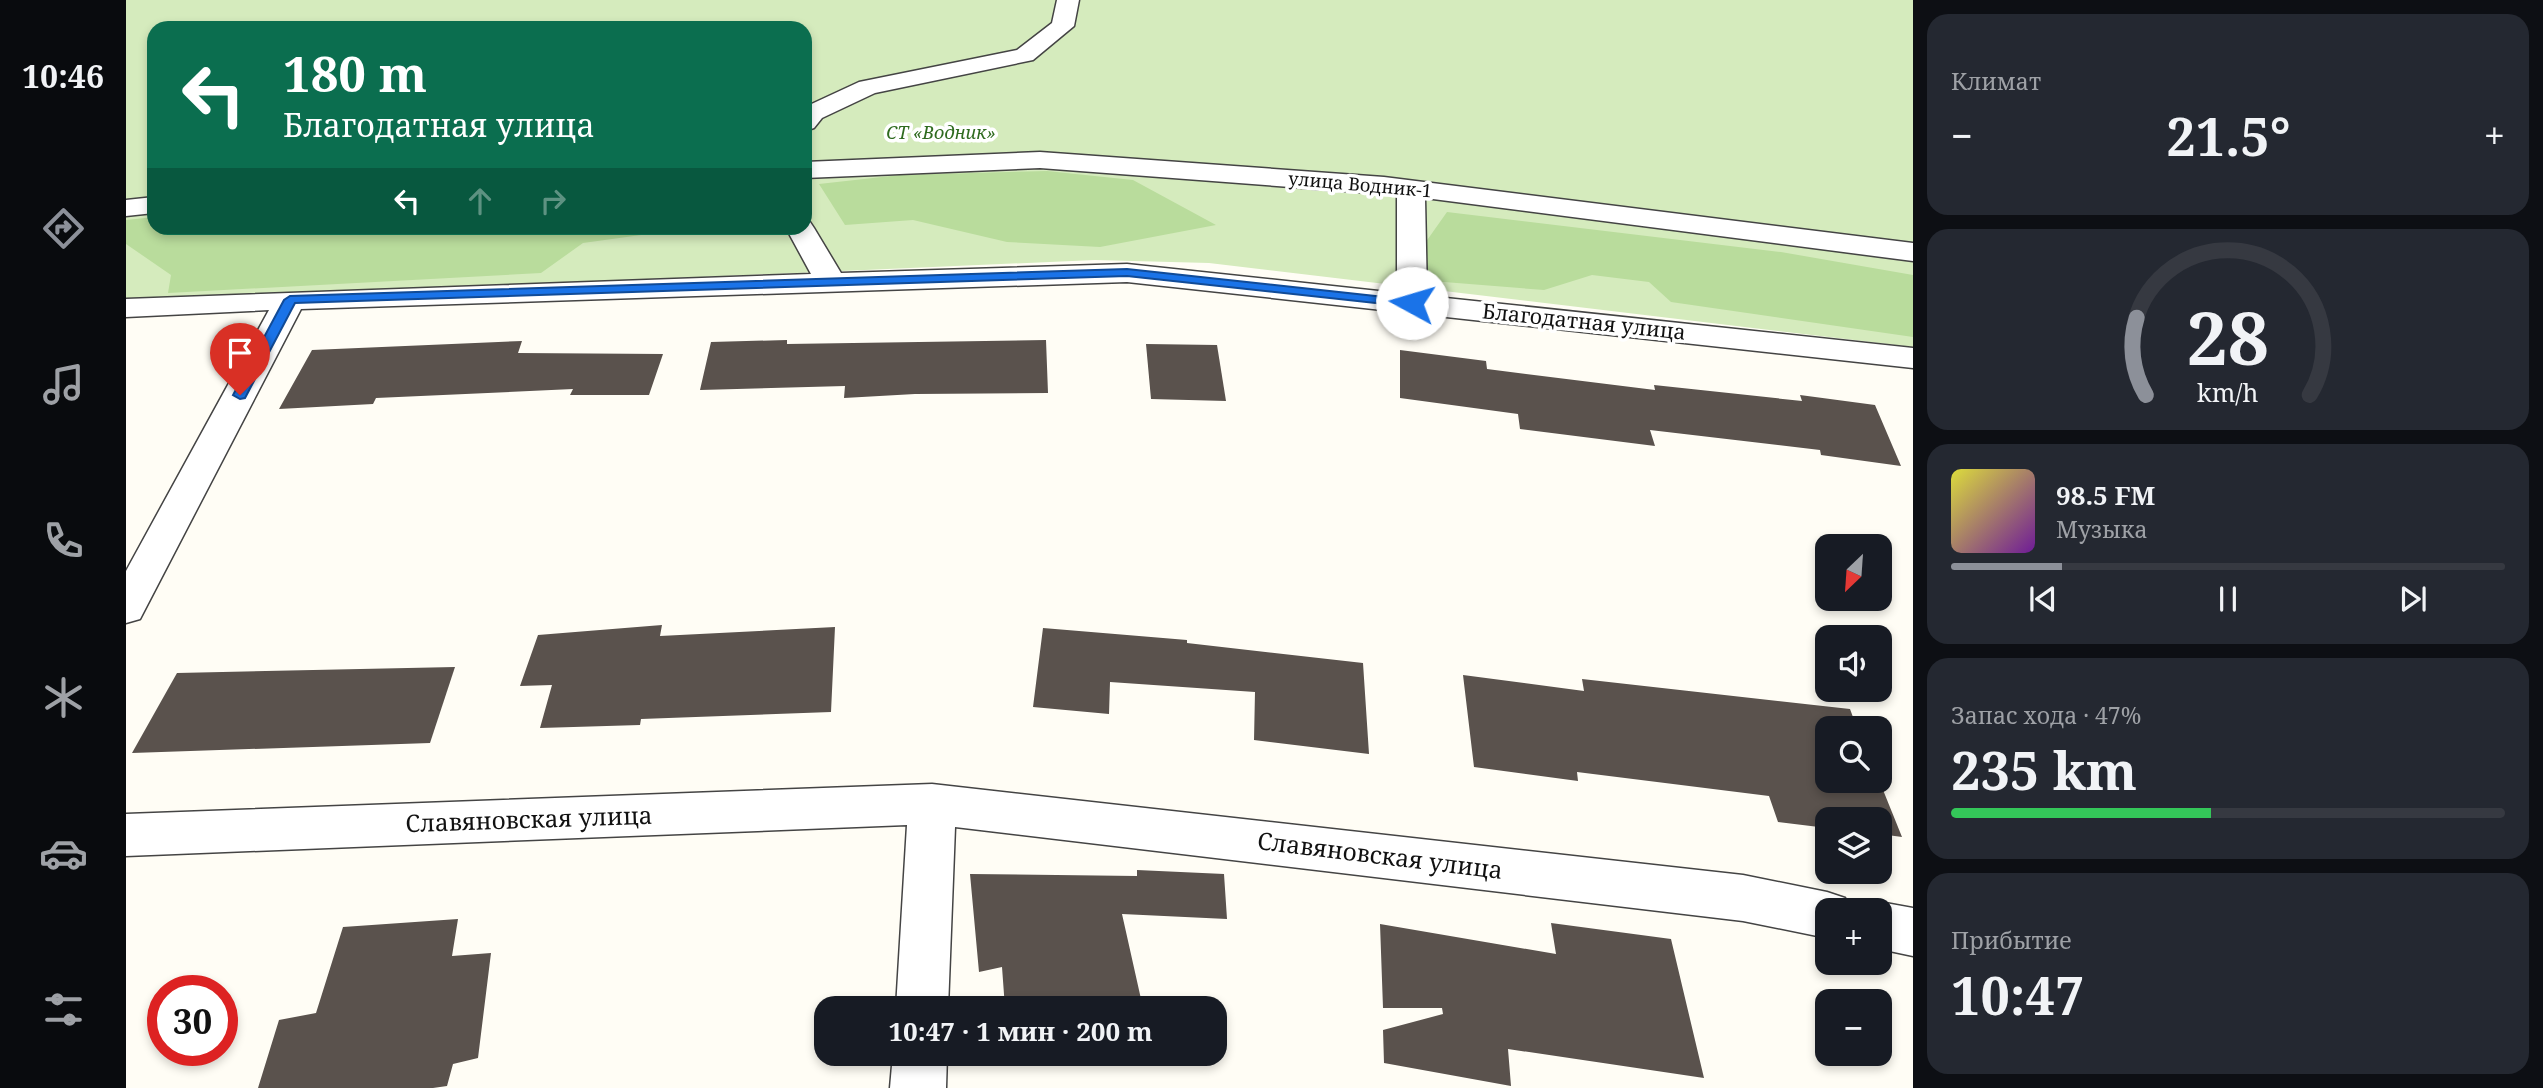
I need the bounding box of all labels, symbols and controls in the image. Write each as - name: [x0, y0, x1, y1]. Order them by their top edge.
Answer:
- text: 180 m: [283, 40, 427, 106]
- icon: left: [168, 49, 259, 140]
- text: 10:46: [22, 54, 104, 97]
- text: Климат: [1951, 65, 2041, 97]
- text: 21.5°: [2166, 100, 2291, 171]
- text: Благодатная улица: [283, 103, 595, 146]
- text: −: [1951, 109, 1973, 161]
- text: +: [2484, 109, 2505, 161]
- park label: СТ «Водник»: [886, 120, 996, 144]
- street label: улица Водник-1: [1287, 166, 1433, 202]
- icon: left: [388, 182, 426, 220]
- icon: ahead: [461, 182, 499, 220]
- icon: right: [534, 182, 572, 220]
- icon: directions: [39, 204, 88, 253]
- position arrow: [1375, 266, 1449, 340]
- text: 28: [2187, 288, 2269, 387]
- street label: Благодатная улица: [1481, 296, 1687, 346]
- pin: [210, 323, 270, 395]
- icon: arrive: [221, 334, 259, 372]
- icon: music: [39, 360, 88, 409]
- text: km/h: [2197, 375, 2259, 409]
- text: 98.5 FM: [2056, 477, 2155, 513]
- text: Музыка: [2056, 513, 2148, 545]
- icon: phone: [39, 516, 88, 565]
- north arrow: [1815, 534, 1892, 611]
- map controls: [1815, 534, 1892, 1066]
- icon: previous: [2024, 580, 2062, 618]
- icon: pause: [2209, 580, 2247, 618]
- icon: next: [2394, 580, 2432, 618]
- button: sound: [1815, 625, 1892, 702]
- icon: climate: [39, 673, 88, 722]
- text: Запас хода · 47%: [1951, 699, 2141, 731]
- button: search: [1815, 716, 1892, 793]
- text: 235 km: [1951, 734, 2137, 805]
- street label: Славяновская улица: [405, 798, 653, 839]
- button: layers: [1815, 807, 1892, 884]
- street label: Славяновская улица: [1256, 823, 1505, 886]
- icon: car: [39, 829, 88, 878]
- button: +: [1815, 898, 1892, 975]
- text: Прибытие: [1951, 924, 2072, 956]
- text: 10:47: [1951, 959, 2084, 1030]
- speed limit sign: 30: [147, 975, 238, 1066]
- icon: filters: [39, 985, 88, 1034]
- button: −: [1815, 989, 1892, 1066]
- text: 10:47 · 1 мин · 200 m: [888, 1013, 1153, 1049]

